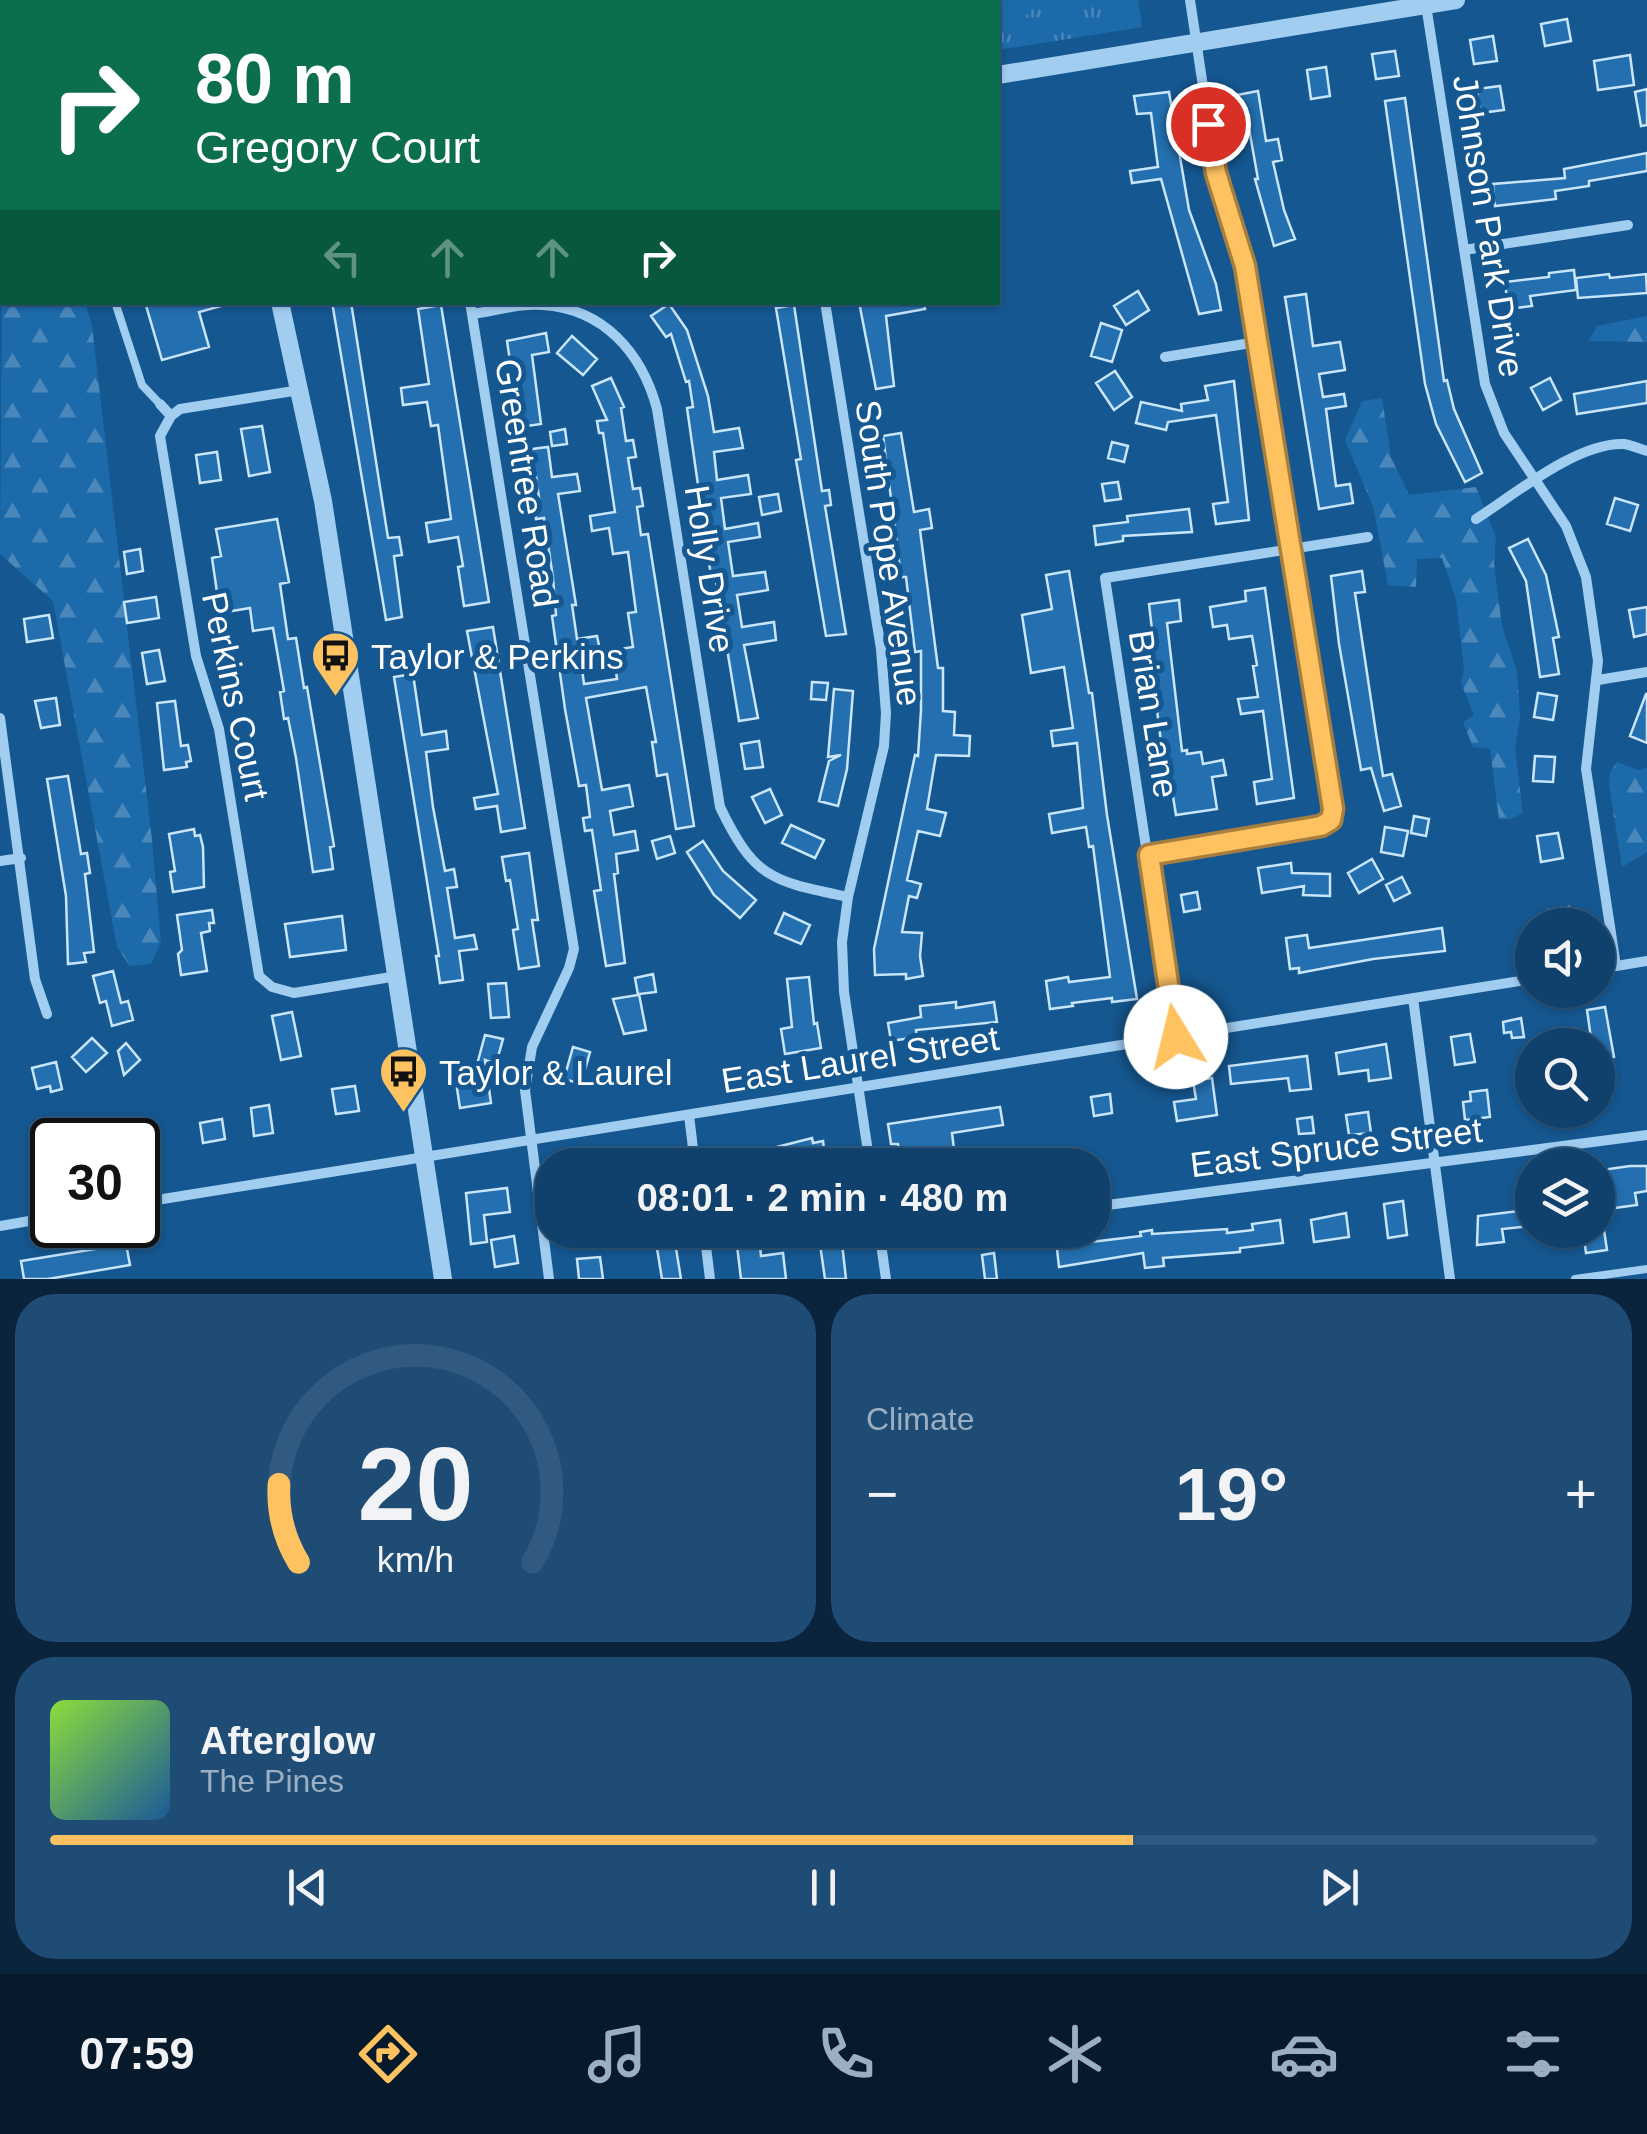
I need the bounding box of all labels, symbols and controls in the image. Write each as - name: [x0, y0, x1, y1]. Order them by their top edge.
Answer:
- icon: right: [30, 40, 160, 170]
- text: 80 m: [195, 40, 355, 118]
- street label: Johnson Park Drive: [1446, 72, 1532, 380]
- pin: [1166, 82, 1251, 167]
- icon: arrive: [1181, 97, 1236, 152]
- text: Gregory Court: [195, 122, 480, 173]
- icon: left: [315, 230, 370, 285]
- icon: ahead: [420, 230, 475, 285]
- icon: ahead: [525, 230, 580, 285]
- icon: right: [630, 230, 685, 285]
- street label: Greentree Road: [488, 356, 566, 610]
- street label: South Pope Avenue: [848, 397, 930, 709]
- street label: Holly Drive: [678, 482, 742, 656]
- street label: Perkins Court: [195, 588, 277, 804]
- street label: Brian Lane: [1121, 627, 1187, 801]
- bus stop icon: Taylor & Perkins: [310, 630, 362, 698]
- place label: Taylor & Perkins: [371, 637, 624, 676]
- map controls: [1515, 908, 1615, 1248]
- button: sound: [1515, 908, 1615, 1008]
- position arrow: [1124, 985, 1228, 1089]
- street label: East Laurel Street: [719, 1018, 1002, 1100]
- button: search: [1515, 1028, 1615, 1128]
- bus stop icon: Taylor & Laurel: [378, 1046, 430, 1114]
- place label: Taylor & Laurel: [439, 1053, 672, 1092]
- street label: East Spruce Street: [1188, 1110, 1484, 1184]
- speed limit sign: 30: [30, 1118, 160, 1248]
- button: layers: [1515, 1148, 1615, 1248]
- text: 08:01 · 2 min · 480 m: [637, 1177, 1008, 1219]
- text: Climate: [866, 1401, 974, 1437]
- text: 20: [358, 1426, 473, 1542]
- text: 19°: [1175, 1452, 1288, 1536]
- text: −: [866, 1463, 898, 1525]
- text: +: [1565, 1463, 1597, 1525]
- text: km/h: [377, 1540, 454, 1580]
- text: Afterglow: [200, 1720, 375, 1762]
- text: The Pines: [200, 1763, 344, 1799]
- icon: previous: [280, 1860, 335, 1915]
- icon: pause: [796, 1860, 851, 1915]
- icon: next: [1312, 1860, 1367, 1915]
- icon: directions: [353, 2019, 423, 2089]
- icon: music: [582, 2019, 652, 2089]
- icon: phone: [811, 2019, 881, 2089]
- icon: climate: [1040, 2019, 1110, 2089]
- icon: car: [1269, 2019, 1339, 2089]
- icon: filters: [1498, 2019, 1568, 2089]
- text: 07:59: [79, 2028, 195, 2079]

